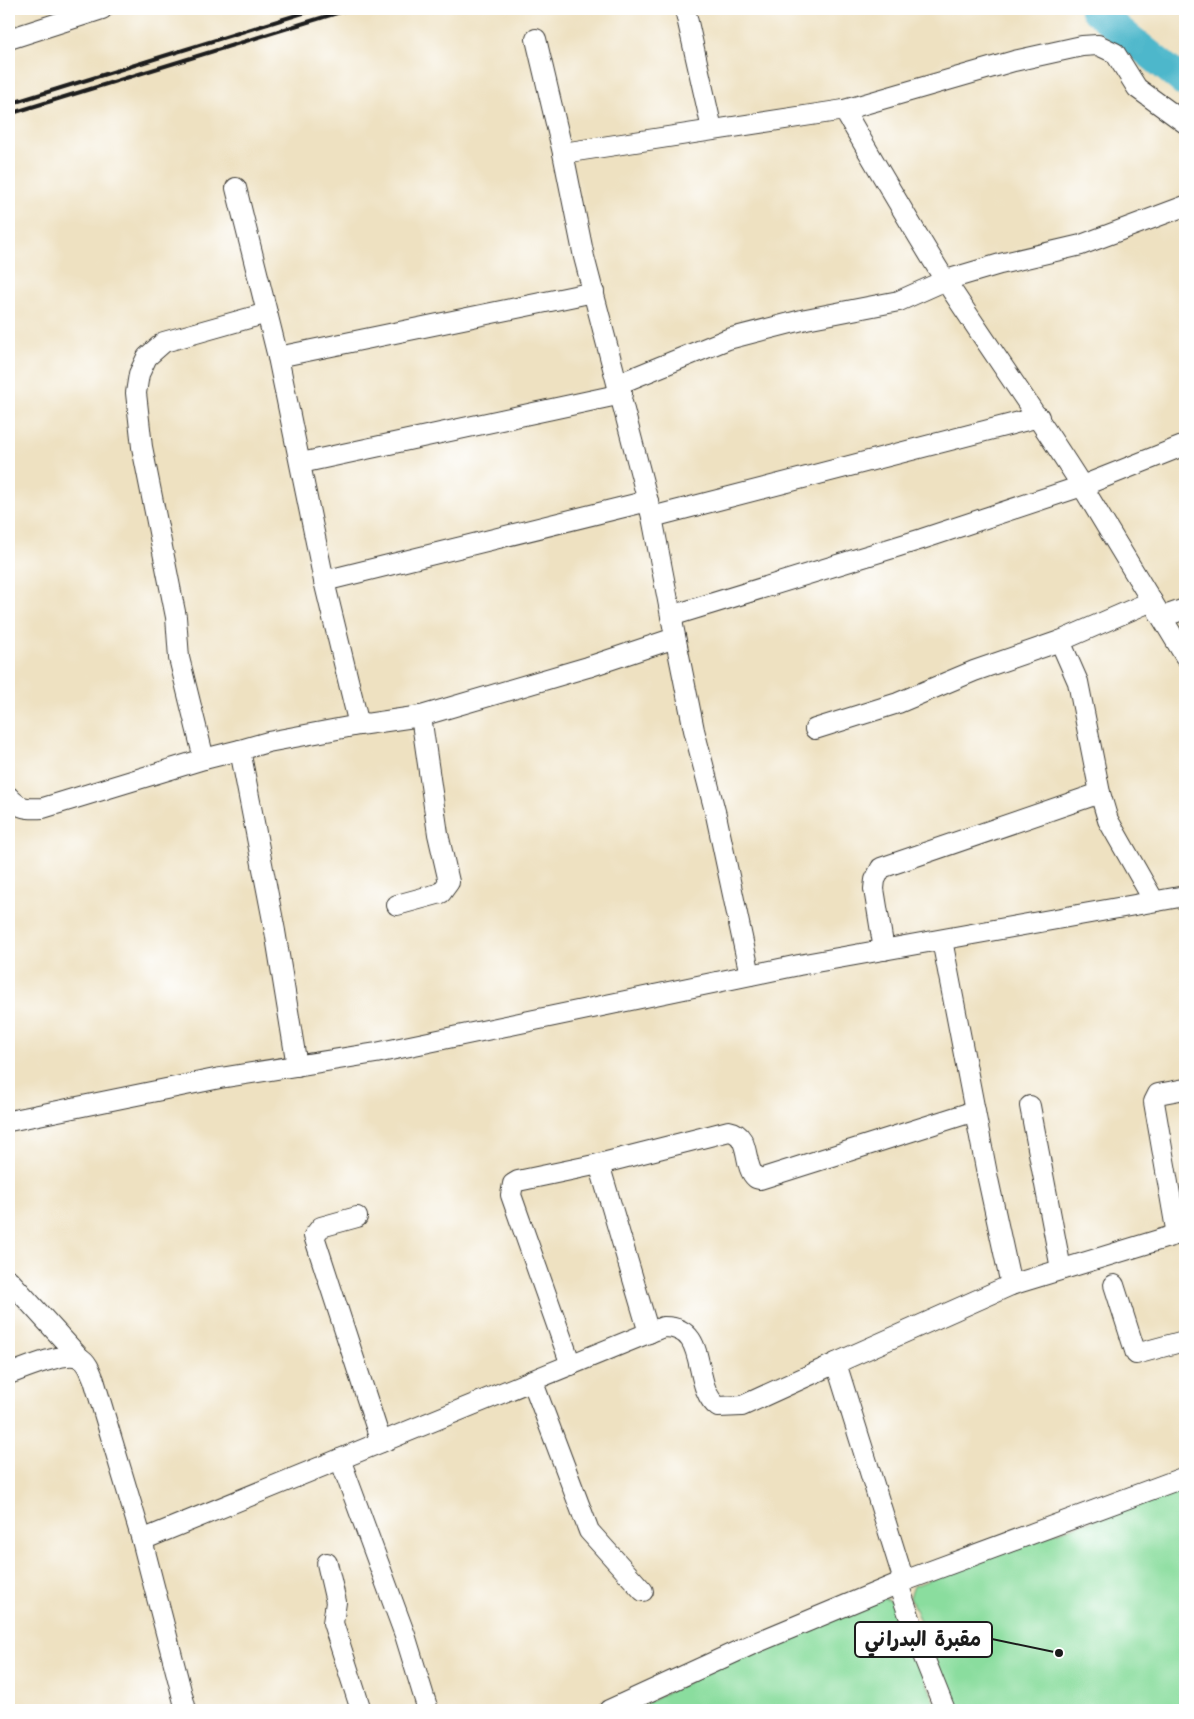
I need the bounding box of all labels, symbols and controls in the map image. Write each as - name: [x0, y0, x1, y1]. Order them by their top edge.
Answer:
- callout: مقبرة البدراني: [855, 1622, 992, 1657]
- text: مقبرة البدراني: [865, 1626, 981, 1657]

